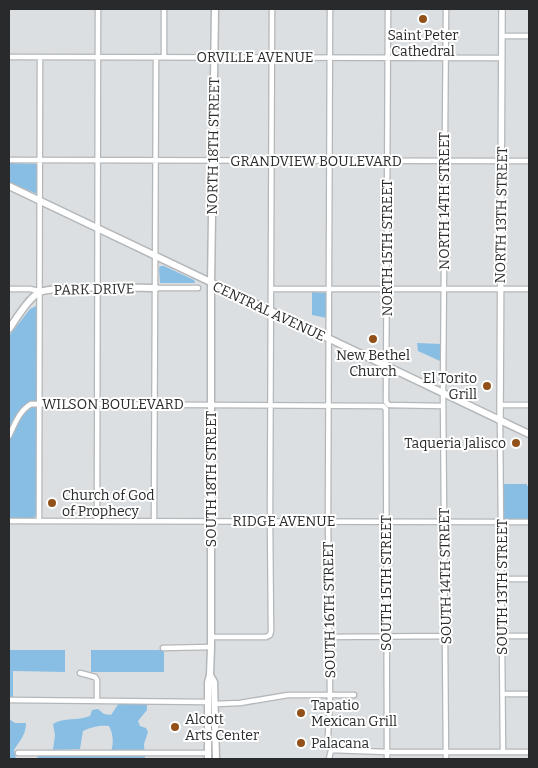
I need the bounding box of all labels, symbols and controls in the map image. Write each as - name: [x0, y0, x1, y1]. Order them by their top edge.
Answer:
- marker: Saint Peter Cathedral: [417, 13, 429, 25]
- place label: Saint Peter Cathedral: [387, 27, 459, 60]
- street label: ORVILLE AVENUE: [197, 49, 313, 66]
- street label: NORTH 18TH STREET: [204, 77, 223, 215]
- street label: NORTH 14TH STREET: [436, 132, 453, 270]
- street label: NORTH 13TH STREET: [492, 146, 511, 284]
- street label: GRANDVIEW BOULEVARD: [230, 153, 402, 170]
- street label: NORTH 15TH STREET: [379, 179, 396, 317]
- street label: CENTRAL AVENUE: [210, 278, 328, 345]
- street label: PARK DRIVE: [53, 280, 135, 299]
- marker: New Bethel Church: [367, 333, 379, 345]
- place label: New Bethel Church: [336, 347, 410, 380]
- place label: El Torito Grill: [423, 370, 477, 403]
- marker: El Torito Grill: [481, 380, 493, 392]
- street label: WILSON BOULEVARD: [42, 396, 184, 413]
- street label: SOUTH 18TH STREET: [203, 411, 220, 547]
- place label: Taqueria Jalisco: [404, 435, 506, 452]
- marker: Taqueria Jalisco: [510, 437, 522, 449]
- place label: Church of God of Prophecy: [62, 487, 155, 520]
- marker: Church of God of Prophecy: [46, 497, 58, 509]
- street label: SOUTH 14TH STREET: [436, 507, 455, 645]
- street label: RIDGE AVENUE: [233, 513, 335, 530]
- street label: SOUTH 15TH STREET: [378, 515, 395, 651]
- street label: SOUTH 13TH STREET: [494, 519, 511, 655]
- street label: SOUTH 16TH STREET: [320, 541, 339, 679]
- place label: Tapatio Mexican Grill: [311, 697, 397, 730]
- marker: Tapatio Mexican Grill: [295, 707, 307, 719]
- place label: Alcott Arts Center: [185, 711, 259, 744]
- marker: Alcott Arts Center: [169, 721, 181, 733]
- place label: Palacana: [311, 735, 370, 752]
- marker: Palacana: [295, 737, 307, 749]

